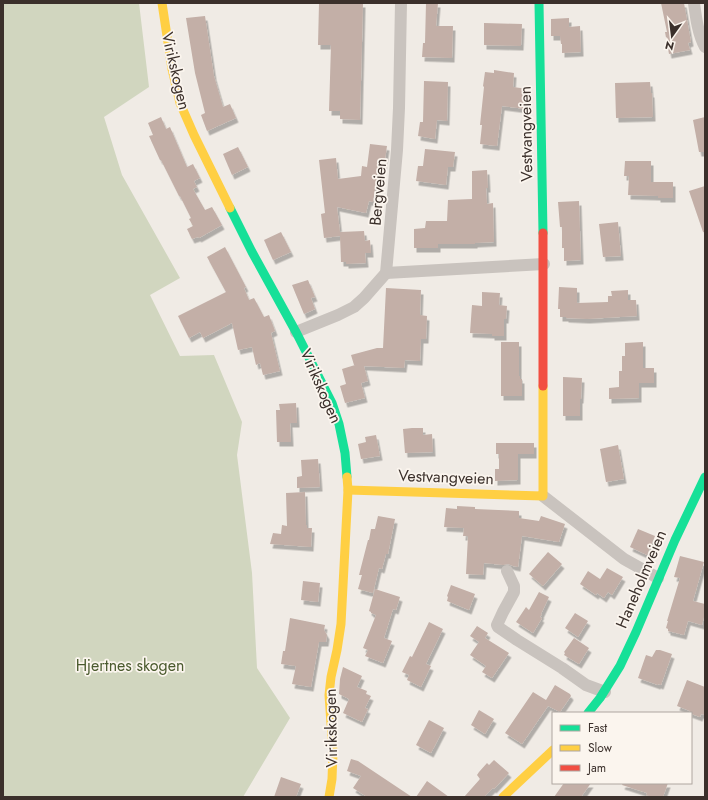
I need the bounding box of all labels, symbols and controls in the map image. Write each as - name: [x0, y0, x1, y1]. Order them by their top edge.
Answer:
- north arrow: [652, 16, 692, 56]
- street label: Virikskogen: [156, 30, 196, 112]
- text: N: [663, 37, 676, 55]
- street label: Vestvangveien: [514, 86, 538, 182]
- street label: Bergveien: [364, 157, 392, 227]
- street label: Virikskogen: [294, 345, 348, 427]
- street label: Vestvangveien: [398, 464, 494, 490]
- street label: Haneholmveien: [610, 526, 672, 632]
- park label: Hjertnes skogen: [76, 654, 184, 677]
- street label: Virikskogen: [319, 688, 343, 768]
- legend: [552, 712, 692, 784]
- text: Fast: [588, 719, 607, 737]
- text: Slow: [588, 739, 613, 757]
- text: Jam: [586, 759, 606, 777]

